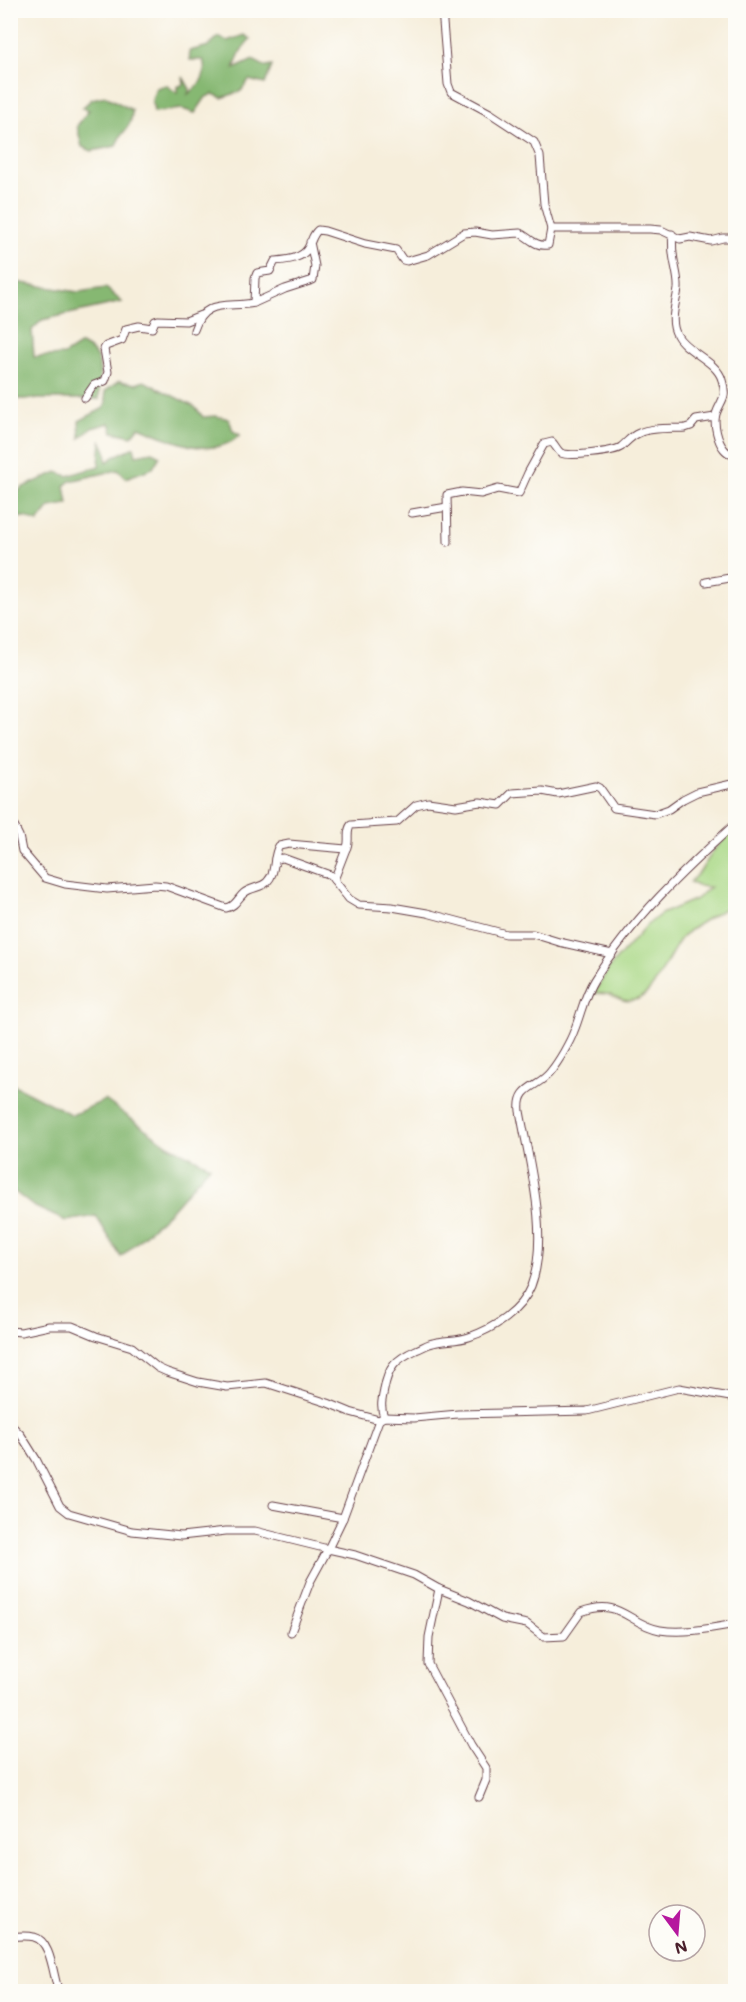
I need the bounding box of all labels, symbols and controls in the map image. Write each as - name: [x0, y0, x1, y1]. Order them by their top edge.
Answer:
- north arrow: [647, 1903, 707, 1963]
- text: N: [673, 1936, 690, 1960]

